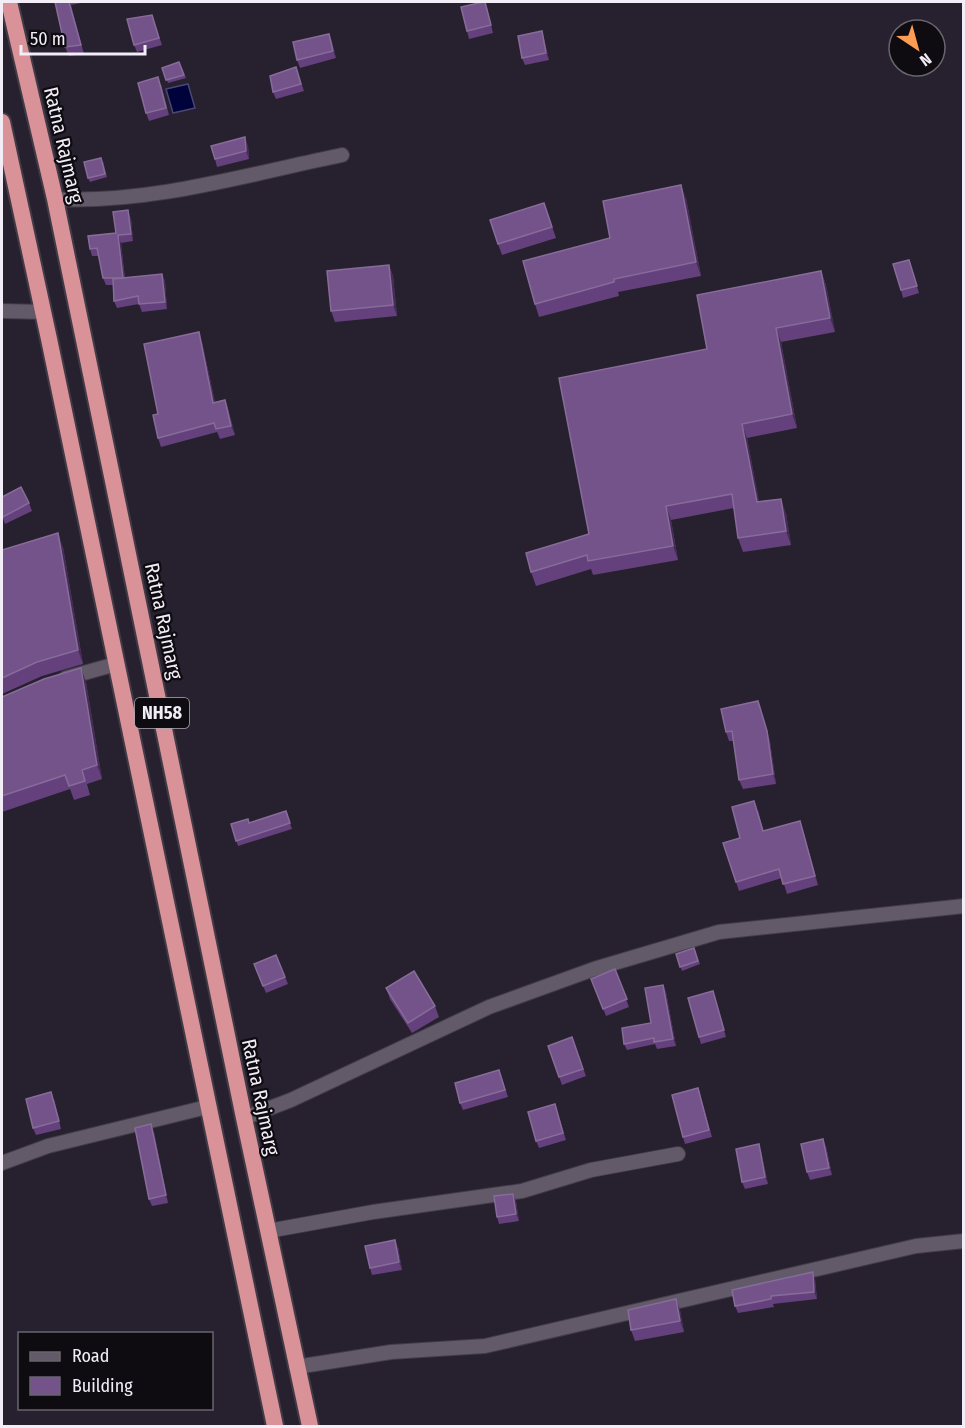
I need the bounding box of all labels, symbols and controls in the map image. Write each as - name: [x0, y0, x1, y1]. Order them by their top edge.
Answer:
- scale bar: [21, 18, 146, 56]
- north arrow: [887, 18, 947, 78]
- text: 50 m: [30, 28, 66, 50]
- text: N: [916, 49, 935, 70]
- street label: Ratna Rajmarg: [39, 84, 89, 206]
- street label: Ratna Rajmarg: [140, 560, 188, 682]
- road number: NH58: [135, 698, 189, 728]
- street label: Ratna Rajmarg: [237, 1036, 285, 1158]
- legend: [18, 1332, 213, 1410]
- text: Road: [72, 1345, 109, 1367]
- text: Building: [72, 1375, 133, 1397]

